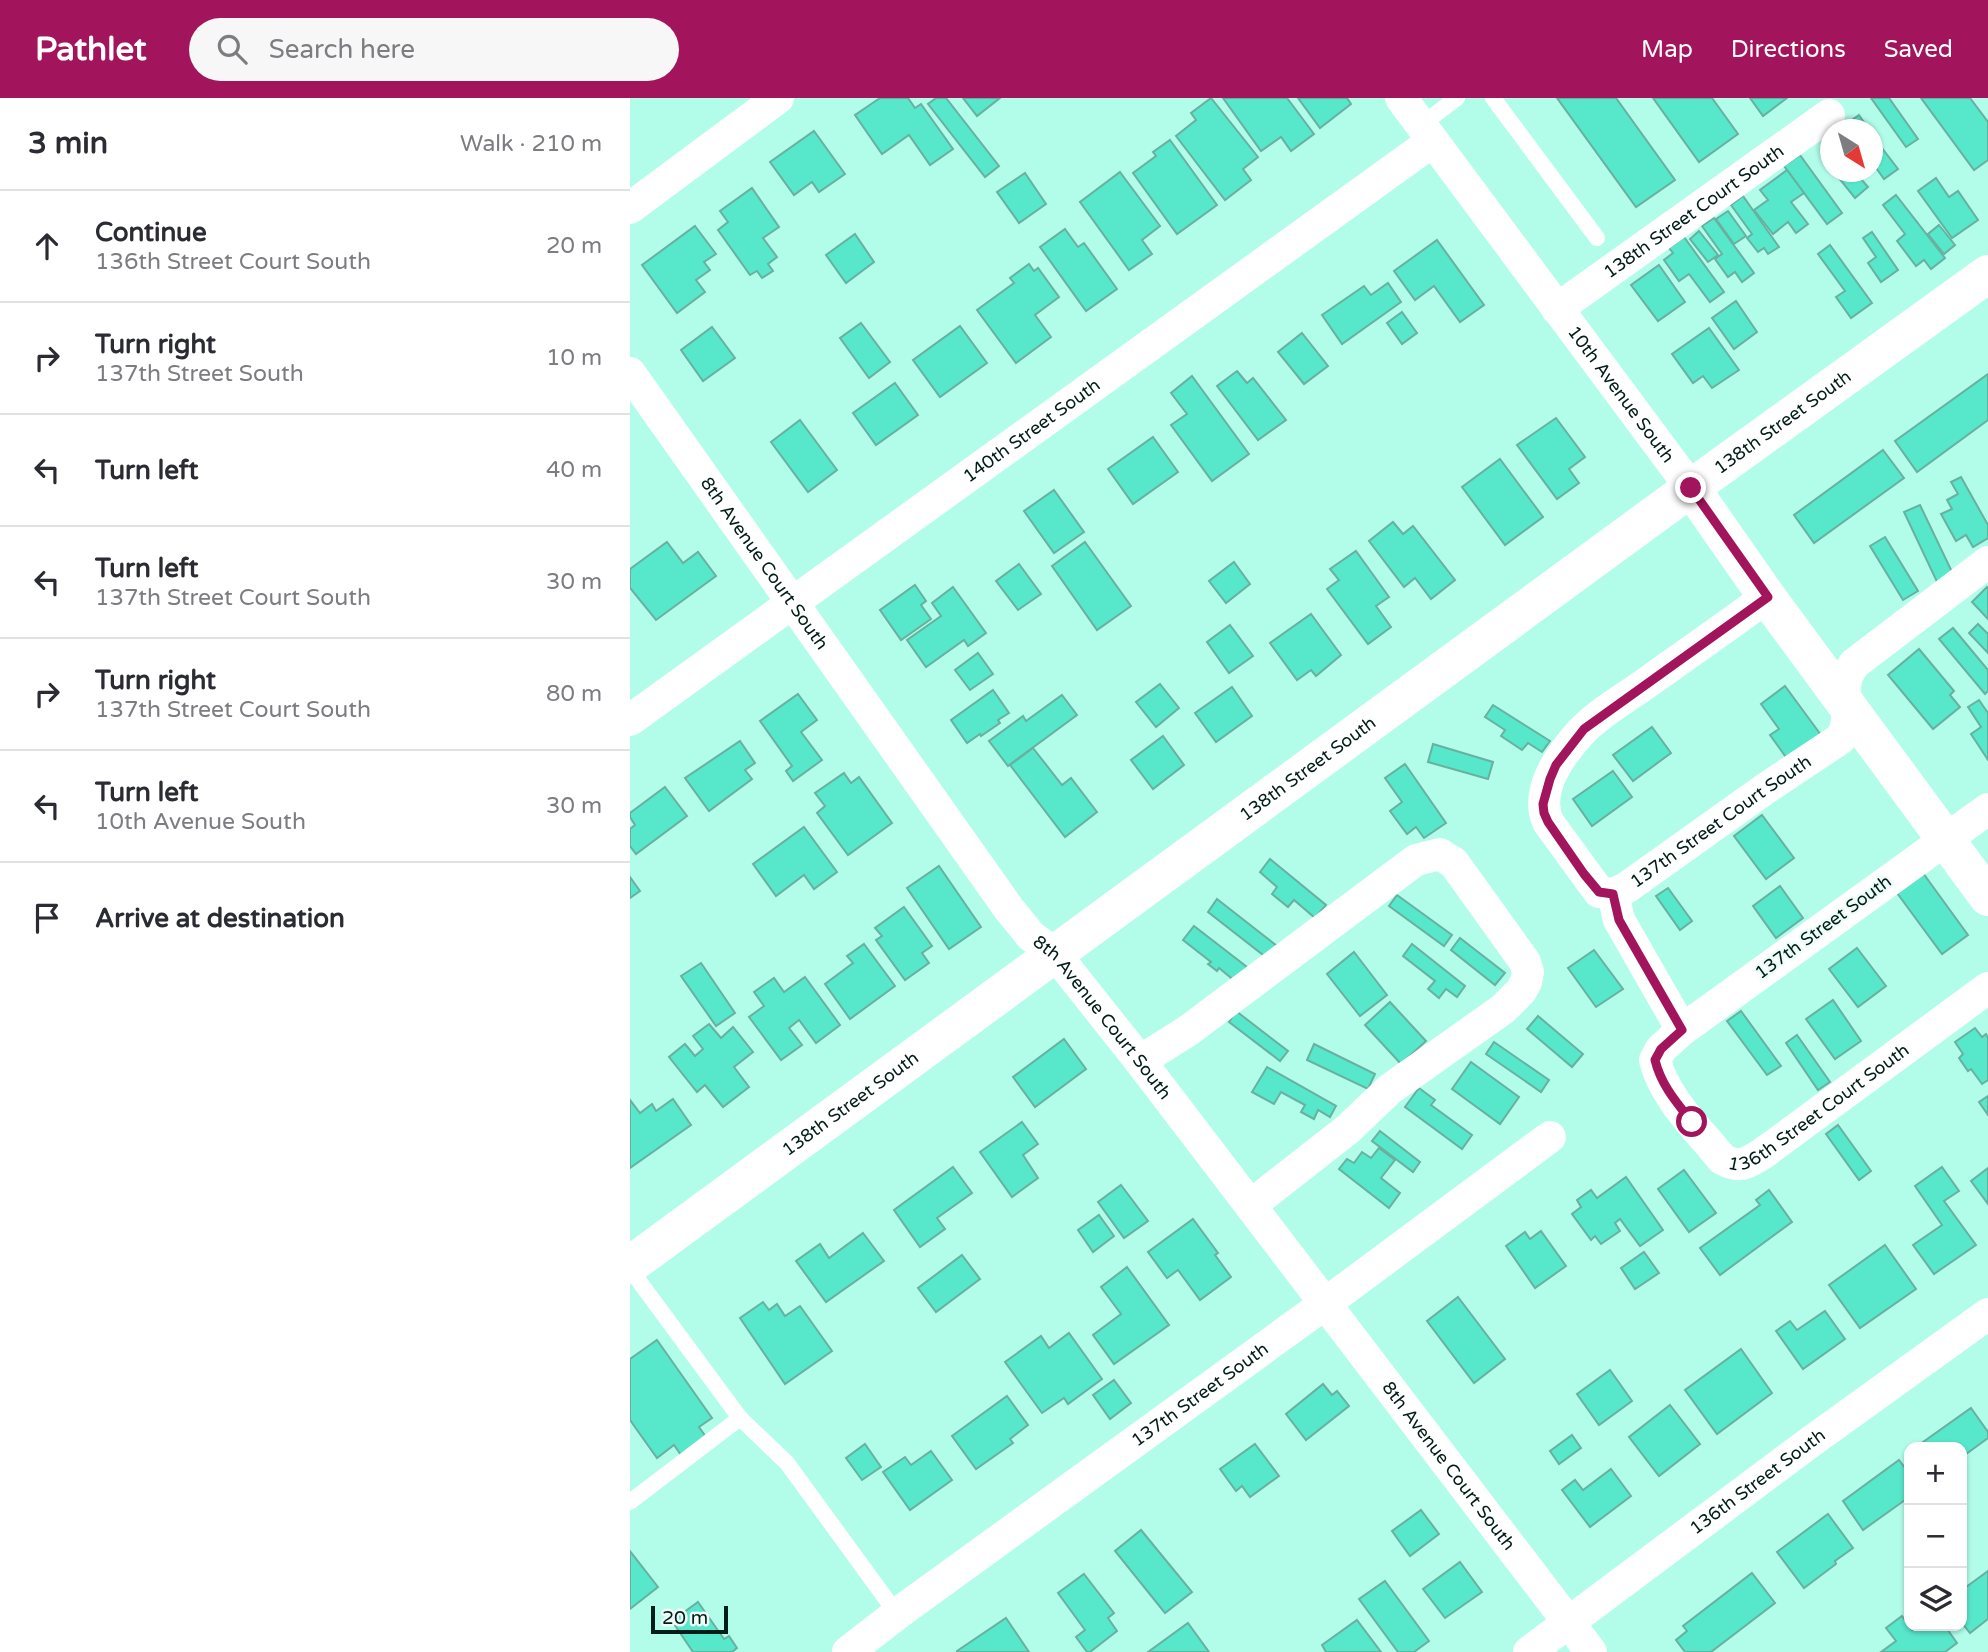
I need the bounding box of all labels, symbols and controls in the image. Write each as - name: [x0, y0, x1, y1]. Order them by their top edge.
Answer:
- search box: [189, 18, 679, 81]
- text: Pathlet: [35, 30, 147, 69]
- icon: search: [213, 30, 251, 68]
- text: Search here: [269, 34, 415, 65]
- text: Map: [1641, 35, 1693, 64]
- text: Directions: [1731, 35, 1846, 64]
- text: Saved: [1884, 35, 1953, 64]
- north arrow: [1820, 119, 1883, 182]
- text: 3 min: [28, 125, 108, 162]
- text: Walk · 210 m: [460, 130, 602, 158]
- street label: 138th Street Court South: [1599, 140, 1788, 283]
- text: Continue: [95, 217, 207, 248]
- icon: ahead: [28, 227, 66, 265]
- text: 20 m: [546, 232, 602, 260]
- text: 136th Street Court South: [95, 248, 371, 276]
- street label: 10th Avenue South: [1563, 321, 1679, 467]
- text: Turn right: [95, 329, 216, 360]
- icon: right: [28, 339, 66, 377]
- text: 10 m: [546, 344, 602, 372]
- text: 137th Street South: [95, 360, 304, 388]
- street label: 138th Street South: [1710, 365, 1855, 479]
- street label: 140th Street South: [959, 374, 1104, 487]
- icon: left: [28, 451, 66, 489]
- text: Turn left: [95, 455, 198, 486]
- text: 40 m: [546, 456, 602, 484]
- route end: [1675, 472, 1706, 503]
- street label: 8th Avenue Court South: [696, 473, 833, 654]
- text: Turn left: [95, 553, 198, 584]
- icon: left: [28, 563, 66, 601]
- text: 30 m: [546, 568, 602, 596]
- text: 137th Street Court South: [95, 584, 371, 612]
- text: Turn right: [95, 665, 216, 696]
- icon: right: [28, 675, 66, 713]
- text: 80 m: [546, 680, 602, 708]
- text: 137th Street Court South: [95, 696, 371, 724]
- street label: 138th Street South: [1235, 712, 1380, 826]
- street label: 137th Street Court South: [1626, 750, 1815, 893]
- text: Turn left: [95, 777, 198, 808]
- icon: left: [28, 787, 66, 825]
- text: 30 m: [546, 792, 602, 820]
- text: 10th Avenue South: [95, 808, 306, 836]
- street label: 137th Street South: [1750, 870, 1896, 984]
- icon: arrive: [28, 899, 66, 937]
- text: Arrive at destination: [95, 903, 345, 934]
- street label: 8th Avenue Court South: [1029, 930, 1176, 1104]
- street label: 136th Street Court South: [1726, 1039, 1913, 1176]
- street label: 138th Street South: [778, 1047, 923, 1161]
- route start: [1676, 1106, 1707, 1137]
- street label: 137th Street South: [1127, 1338, 1272, 1451]
- street label: 8th Avenue Court South: [1377, 1377, 1520, 1554]
- street label: 136th Street South: [1685, 1424, 1830, 1539]
- map controls: [1904, 1442, 1967, 1631]
- button: +: [1904, 1442, 1967, 1505]
- button: −: [1904, 1505, 1967, 1568]
- button: layers: [1904, 1568, 1967, 1631]
- scale bar: [651, 1603, 728, 1635]
- text: 20 m: [662, 1607, 708, 1629]

